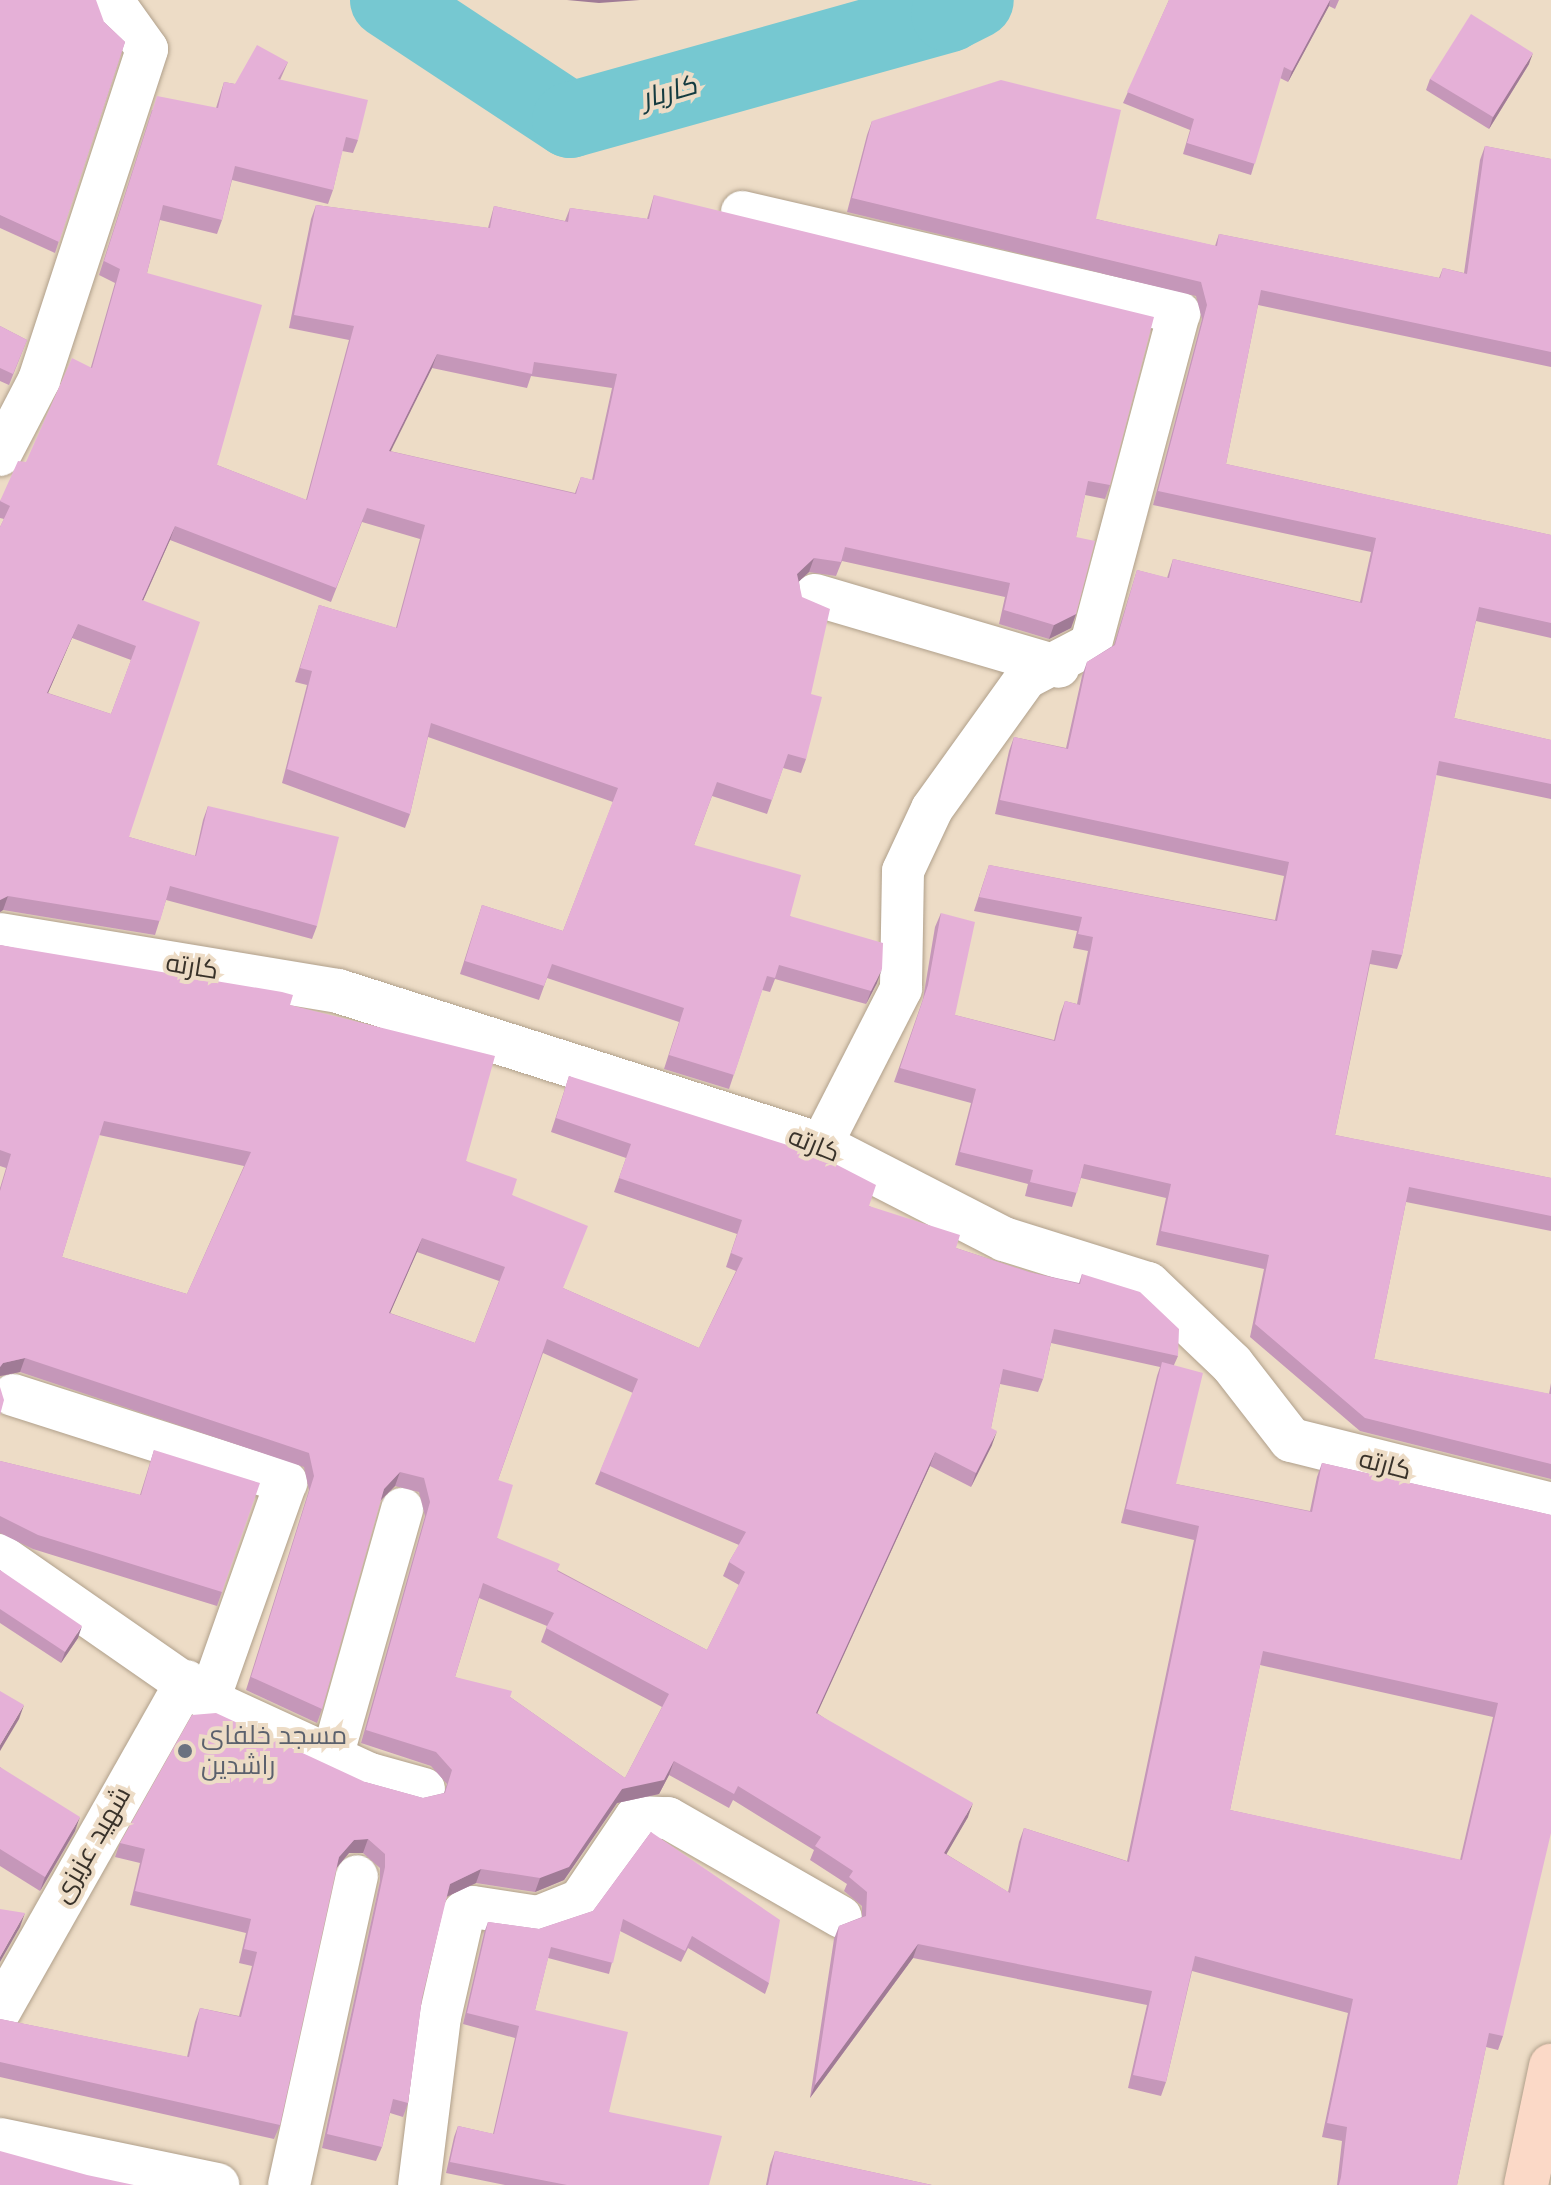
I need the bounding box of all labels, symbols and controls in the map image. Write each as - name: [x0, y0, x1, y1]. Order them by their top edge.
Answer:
- water label: کاربار: [637, 68, 701, 116]
- street label: کارته: [164, 947, 220, 987]
- street label: کارته: [784, 1121, 844, 1169]
- street label: کارته: [1355, 1443, 1415, 1487]
- place label: مسجد خلفای راشدین: [201, 1720, 347, 1782]
- marker: مسجد خلفای راشدین: [176, 1742, 194, 1760]
- street label: شهید عزیزی: [46, 1781, 138, 1909]

